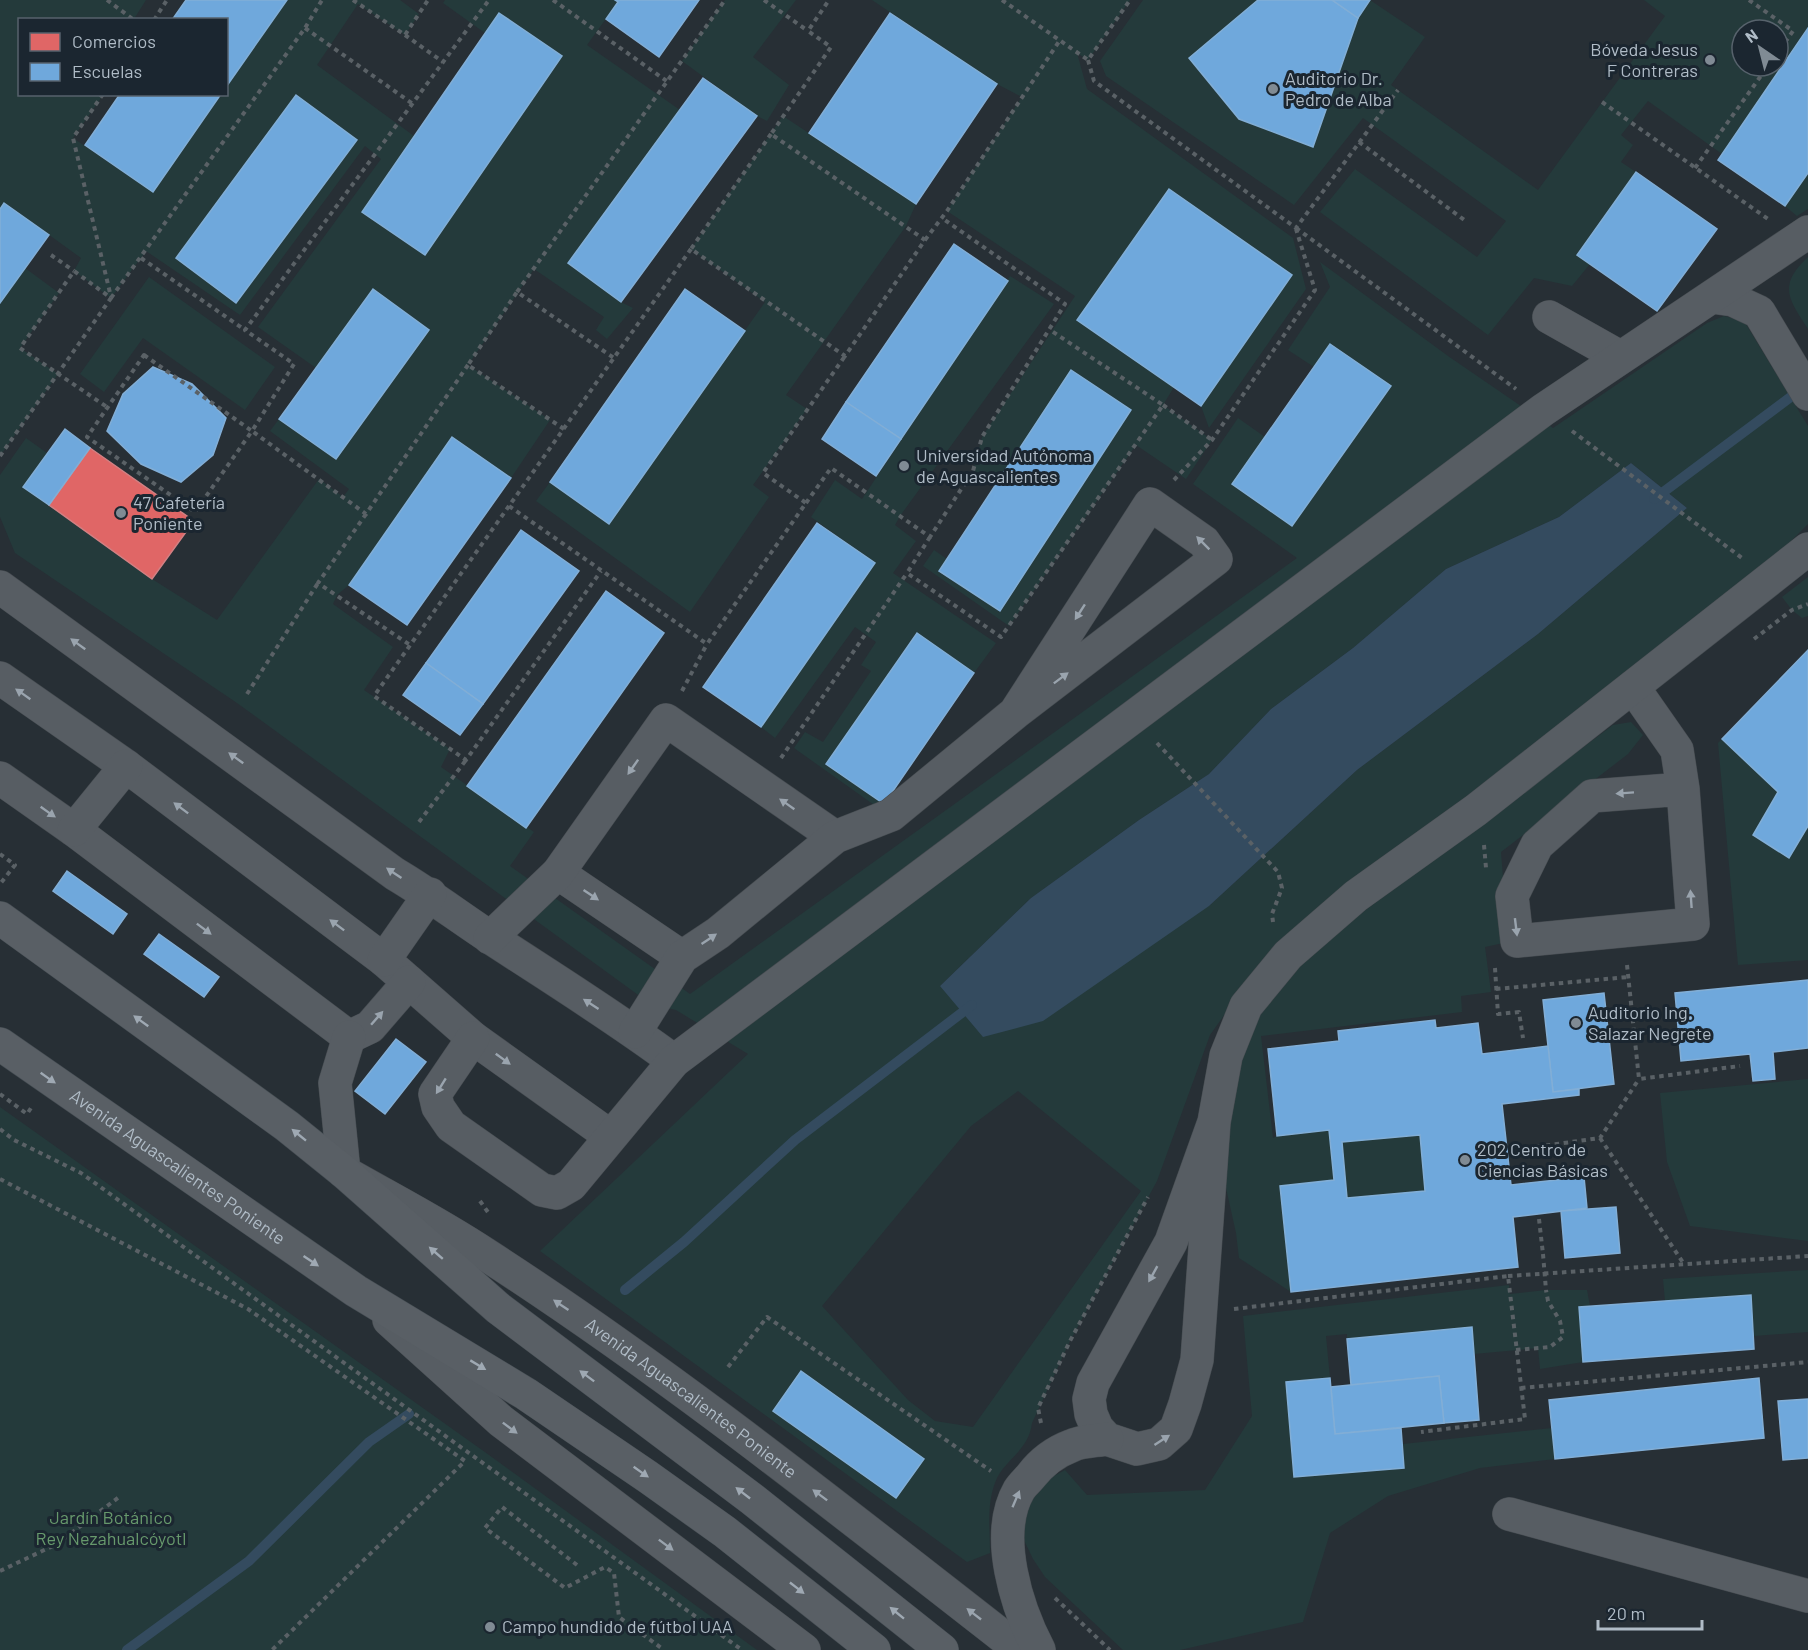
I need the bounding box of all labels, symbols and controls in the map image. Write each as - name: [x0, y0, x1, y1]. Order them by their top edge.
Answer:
- legend: [18, 18, 228, 96]
- north arrow: [1730, 18, 1790, 78]
- text: N: [1741, 24, 1761, 46]
- text: Comercios: [72, 30, 156, 52]
- place label: Bóveda Jesus F Contreras: [1590, 38, 1698, 81]
- marker: Bóveda Jesus F Contreras: [1703, 53, 1717, 67]
- text: Escuelas: [72, 60, 142, 82]
- place label: Auditorio Dr. Pedro de Alba: [1285, 67, 1392, 110]
- marker: Auditorio Dr. Pedro de Alba: [1266, 82, 1280, 96]
- place label: Universidad Autónoma de Aguascalientes: [916, 444, 1092, 487]
- marker: Universidad Autónoma de Aguascalientes: [897, 459, 911, 473]
- place label: 47 Cafetería Poniente: [133, 491, 225, 534]
- marker: 47 Cafetería Poniente: [114, 506, 128, 520]
- one-way arrow: [1196, 536, 1210, 550]
- one-way arrow: [1075, 604, 1086, 620]
- one-way arrow: [71, 638, 86, 650]
- one-way arrow: [1053, 671, 1069, 684]
- one-way arrow: [15, 688, 31, 700]
- one-way arrow: [229, 752, 245, 764]
- one-way arrow: [627, 760, 639, 775]
- one-way arrow: [1615, 788, 1634, 798]
- one-way arrow: [780, 798, 796, 810]
- one-way arrow: [174, 802, 190, 814]
- one-way arrow: [39, 806, 55, 818]
- one-way arrow: [386, 867, 402, 878]
- one-way arrow: [583, 889, 599, 900]
- one-way arrow: [1687, 890, 1696, 909]
- one-way arrow: [1511, 918, 1520, 937]
- one-way arrow: [330, 919, 345, 931]
- one-way arrow: [195, 923, 211, 935]
- one-way arrow: [701, 934, 717, 945]
- one-way arrow: [583, 998, 600, 1009]
- place label: Auditorio Ing. Salazar Negrete: [1588, 1001, 1712, 1044]
- one-way arrow: [371, 1010, 384, 1026]
- one-way arrow: [134, 1015, 149, 1027]
- marker: Auditorio Ing. Salazar Negrete: [1569, 1016, 1583, 1030]
- one-way arrow: [494, 1053, 510, 1065]
- one-way arrow: [40, 1072, 56, 1083]
- one-way arrow: [435, 1078, 446, 1094]
- street label: Avenida Aguascalientes Poniente: [66, 1084, 290, 1249]
- one-way arrow: [291, 1129, 307, 1142]
- place label: 202 Centro de Ciencias Básicas: [1477, 1138, 1608, 1181]
- marker: 202 Centro de Ciencias Básicas: [1458, 1153, 1472, 1167]
- one-way arrow: [429, 1247, 444, 1260]
- one-way arrow: [303, 1255, 319, 1267]
- one-way arrow: [1148, 1266, 1158, 1283]
- one-way arrow: [553, 1299, 569, 1311]
- street label: Avenida Aguascalientes Poniente: [581, 1312, 802, 1483]
- one-way arrow: [470, 1360, 486, 1371]
- one-way arrow: [580, 1370, 595, 1382]
- one-way arrow: [502, 1421, 517, 1433]
- one-way arrow: [1153, 1434, 1169, 1446]
- one-way arrow: [633, 1466, 649, 1478]
- one-way arrow: [736, 1487, 751, 1499]
- one-way arrow: [812, 1489, 828, 1501]
- one-way arrow: [1011, 1489, 1021, 1507]
- park label: Jardín Botánico Rey Nezahualcóyotl: [36, 1506, 186, 1549]
- one-way arrow: [658, 1538, 673, 1550]
- one-way arrow: [789, 1582, 805, 1595]
- scale bar: [1598, 1593, 1702, 1631]
- text: 20 m: [1607, 1602, 1645, 1624]
- one-way arrow: [890, 1607, 905, 1620]
- one-way arrow: [966, 1608, 982, 1620]
- place label: Campo hundido de fútbol UAA: [502, 1615, 733, 1637]
- marker: Campo hundido de fútbol UAA: [483, 1620, 497, 1634]

